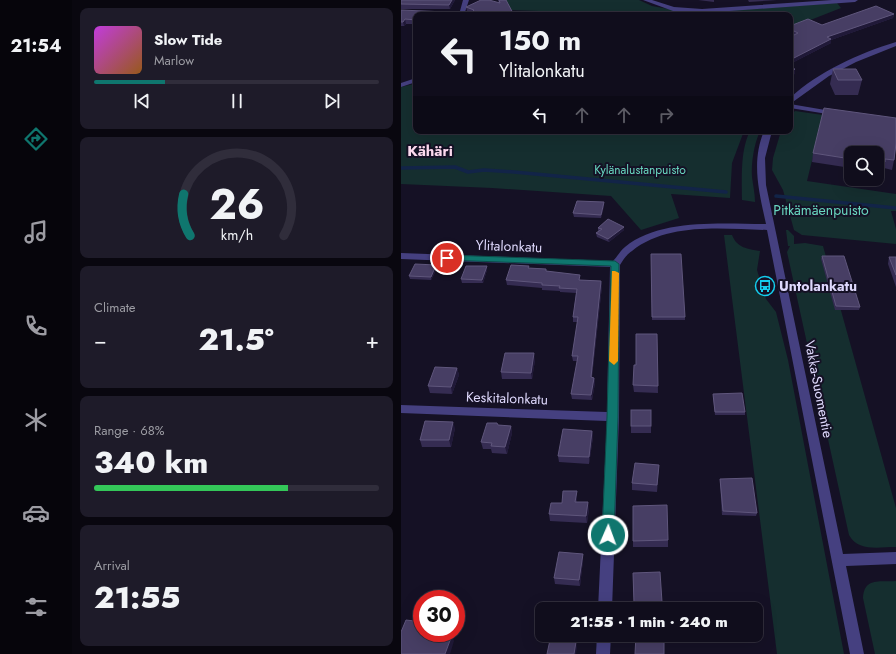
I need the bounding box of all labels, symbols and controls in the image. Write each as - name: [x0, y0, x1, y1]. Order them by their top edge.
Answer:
- text: 150 m: [499, 20, 581, 61]
- icon: left: [433, 28, 485, 80]
- text: Slow Tide: [154, 29, 222, 51]
- text: 21:54: [11, 33, 61, 59]
- text: Marlow: [154, 51, 194, 70]
- text: Ylitalonkatu: [499, 58, 585, 84]
- icon: previous: [131, 90, 153, 112]
- icon: pause: [226, 90, 248, 112]
- icon: next: [321, 90, 343, 112]
- icon: left: [529, 104, 551, 126]
- icon: ahead: [571, 104, 593, 126]
- icon: ahead: [613, 104, 635, 126]
- icon: right: [655, 104, 677, 126]
- icon: directions: [22, 125, 50, 153]
- district label: Kähäri: [407, 140, 453, 162]
- map controls: [844, 146, 884, 186]
- button: search: [844, 146, 884, 186]
- park label: Kylänalustanpuisto: [594, 161, 686, 179]
- text: 26: [209, 174, 264, 235]
- park label: Pitkämäenpuisto: [773, 200, 869, 220]
- icon: music: [22, 218, 50, 246]
- text: km/h: [220, 224, 253, 244]
- street label: Ylitalonkatu: [475, 235, 543, 257]
- pin: [430, 241, 464, 275]
- icon: arrive: [436, 247, 458, 269]
- bus stop icon: Untolankatu: [754, 275, 776, 297]
- place label: Untolankatu: [779, 276, 857, 296]
- text: Climate: [94, 298, 135, 317]
- icon: phone: [22, 312, 50, 340]
- text: 21.5°: [199, 318, 274, 361]
- text: −: [94, 324, 107, 356]
- text: +: [365, 324, 379, 356]
- street label: Vakka-Suomentie: [800, 339, 838, 439]
- street label: Keskitalonkatu: [466, 387, 548, 409]
- icon: climate: [22, 406, 50, 434]
- text: Range · 68%: [94, 421, 165, 440]
- text: 340 km: [94, 441, 208, 484]
- icon: car: [22, 499, 50, 527]
- position arrow: [587, 514, 629, 556]
- text: Arrival: [94, 556, 130, 575]
- text: 21:55: [94, 576, 180, 619]
- speed limit sign: 30: [413, 590, 465, 642]
- icon: filters: [22, 593, 50, 621]
- text: 21:55 · 1 min · 240 m: [570, 611, 728, 633]

